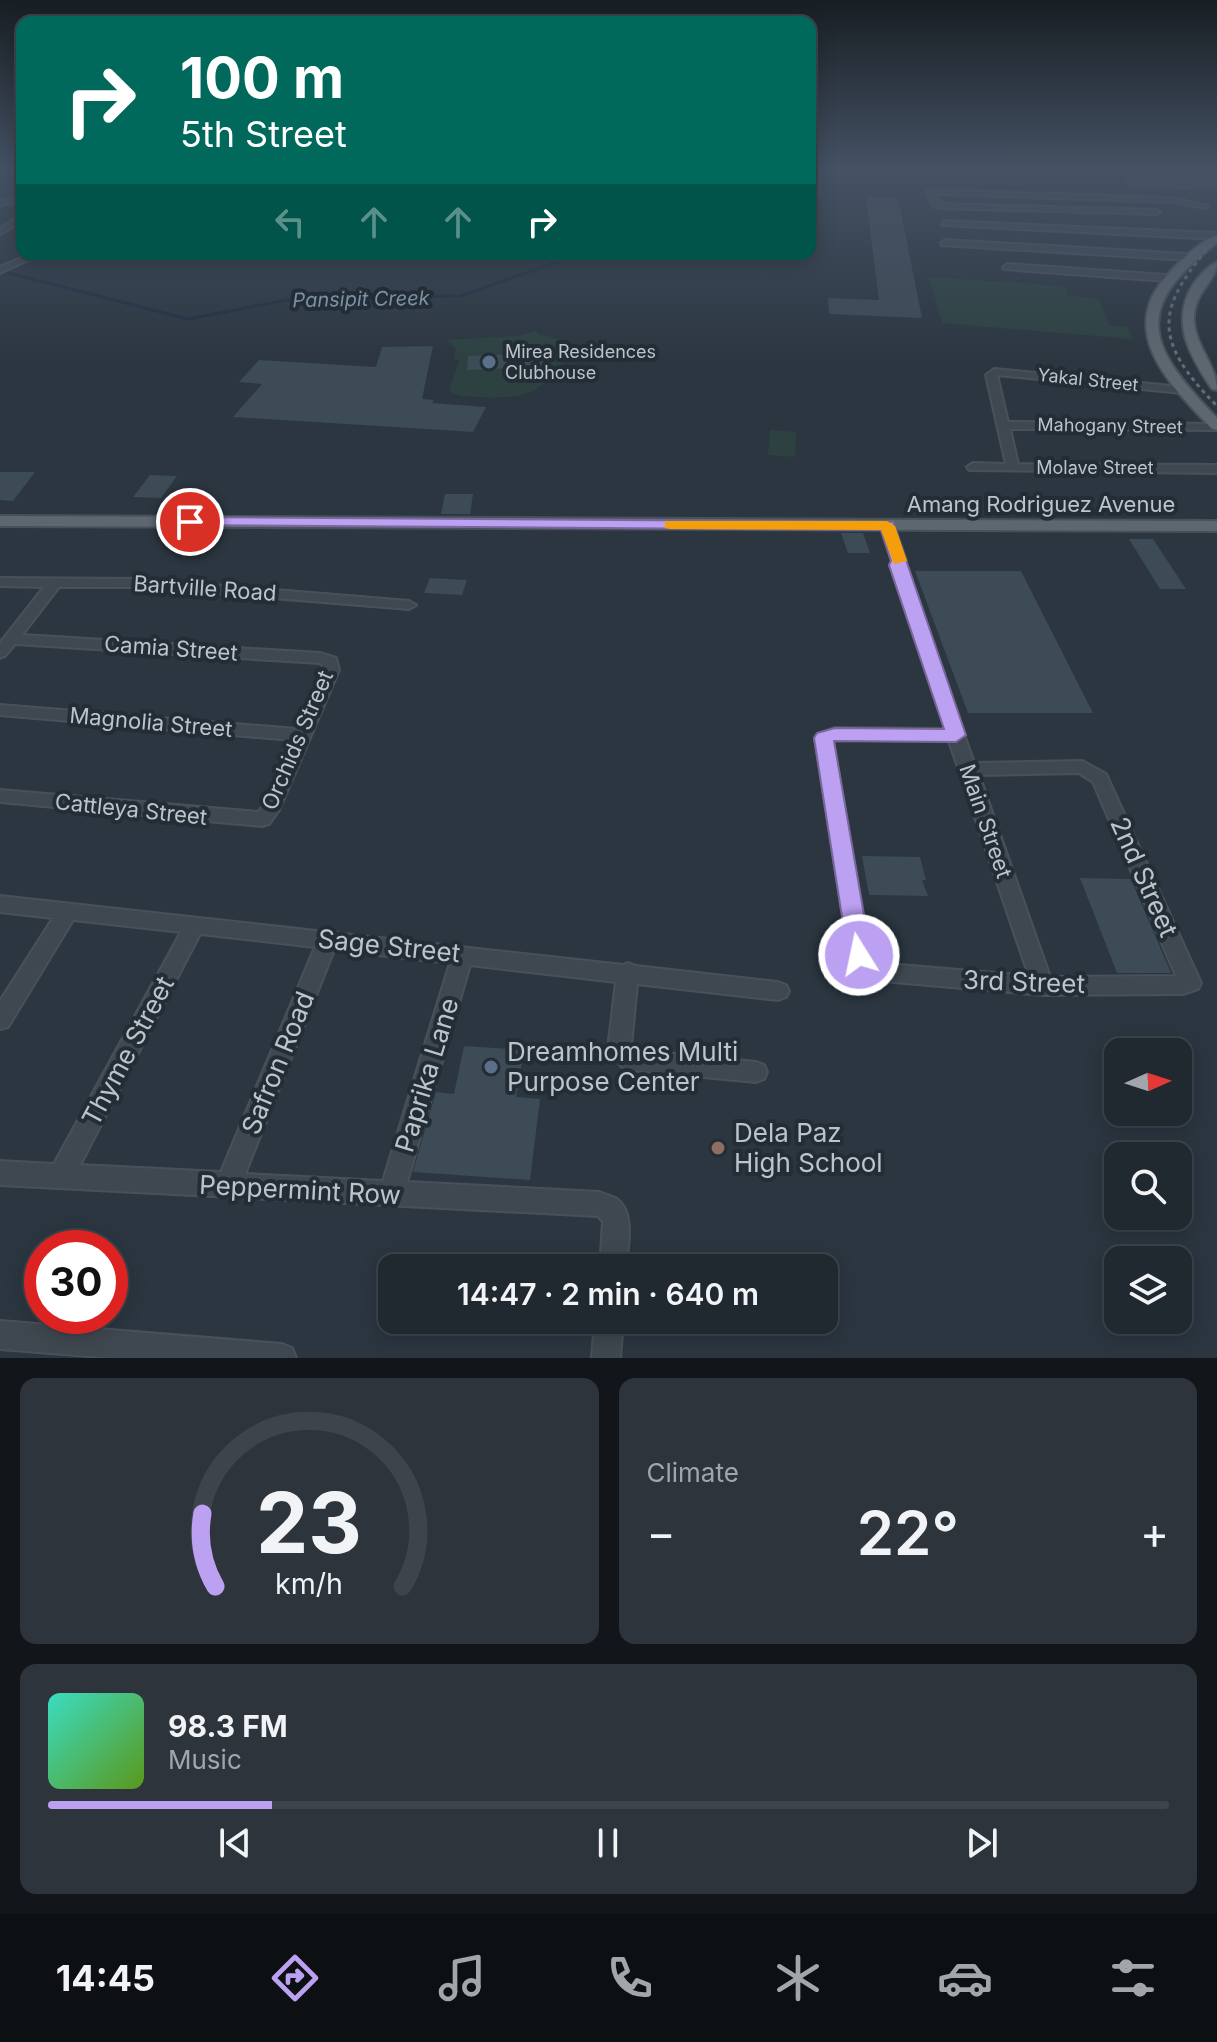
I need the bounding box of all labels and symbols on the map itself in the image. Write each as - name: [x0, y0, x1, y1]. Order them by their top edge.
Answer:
- water label: Pansipit Creek: [292, 286, 431, 312]
- place label: Mirea Residences Clubhouse: [505, 341, 656, 383]
- marker: Mirea Residences Clubhouse: [480, 353, 498, 371]
- street label: Yakal Street: [1037, 364, 1140, 395]
- street label: Mahogany Street: [1037, 414, 1183, 437]
- street label: Molave Street: [1036, 457, 1154, 478]
- pin: [156, 488, 224, 556]
- street label: Amang Rodriguez Avenue: [907, 491, 1175, 517]
- street label: Bartville Road: [133, 570, 277, 606]
- street label: Camia Street: [103, 630, 239, 666]
- street label: Orchids Street: [256, 666, 338, 814]
- street label: Magnolia Street: [69, 702, 233, 742]
- street label: Main Street: [954, 761, 1018, 881]
- street label: Cattleya Street: [54, 788, 208, 830]
- street label: 2nd Street: [1104, 812, 1185, 941]
- position arrow: [817, 913, 901, 997]
- street label: Sage Street: [316, 923, 462, 968]
- street label: 3rd Street: [963, 964, 1086, 999]
- street label: Thyme Street: [75, 971, 180, 1131]
- street label: Safron Road: [235, 987, 320, 1139]
- street label: Paprika Lane: [388, 994, 465, 1156]
- place label: Dreamhomes Multi Purpose Center: [507, 1036, 738, 1097]
- north arrow: [1104, 1038, 1192, 1126]
- marker: Dreamhomes Multi Purpose Center: [482, 1058, 500, 1076]
- place label: Dela Paz High School: [734, 1117, 883, 1178]
- marker: Dela Paz High School: [709, 1139, 727, 1157]
- street label: Peppermint Row: [198, 1169, 402, 1210]
- speed limit sign: 30: [24, 1230, 128, 1334]

